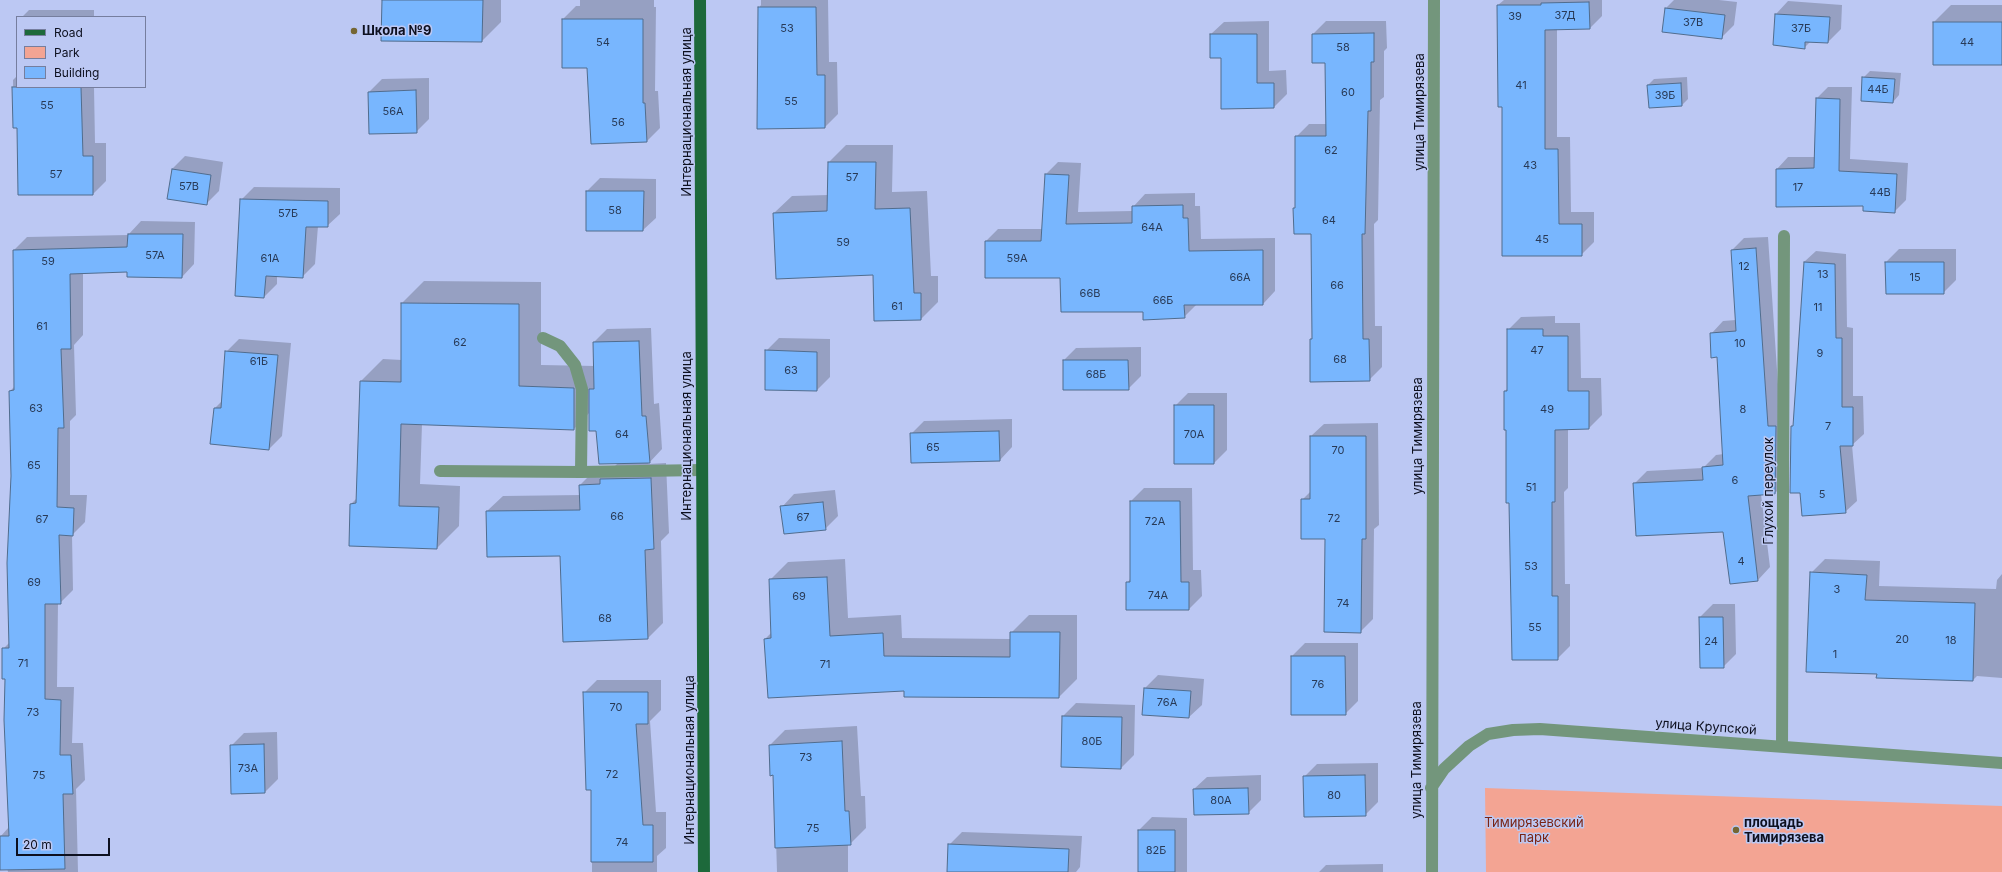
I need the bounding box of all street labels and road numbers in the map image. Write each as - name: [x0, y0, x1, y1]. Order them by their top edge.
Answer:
- street label: Интернациональная улица: [679, 27, 695, 197]
- street label: улица Тимирязева: [1412, 53, 1428, 171]
- street label: Интернациональная улица: [679, 351, 695, 521]
- street label: улица Тимирязева: [1410, 377, 1426, 495]
- street label: Глухой переулок: [1761, 437, 1777, 545]
- street label: Интернациональная улица: [682, 675, 698, 845]
- street label: улица Тимирязева: [1409, 701, 1425, 819]
- street label: улица Крупской: [1655, 716, 1757, 738]

